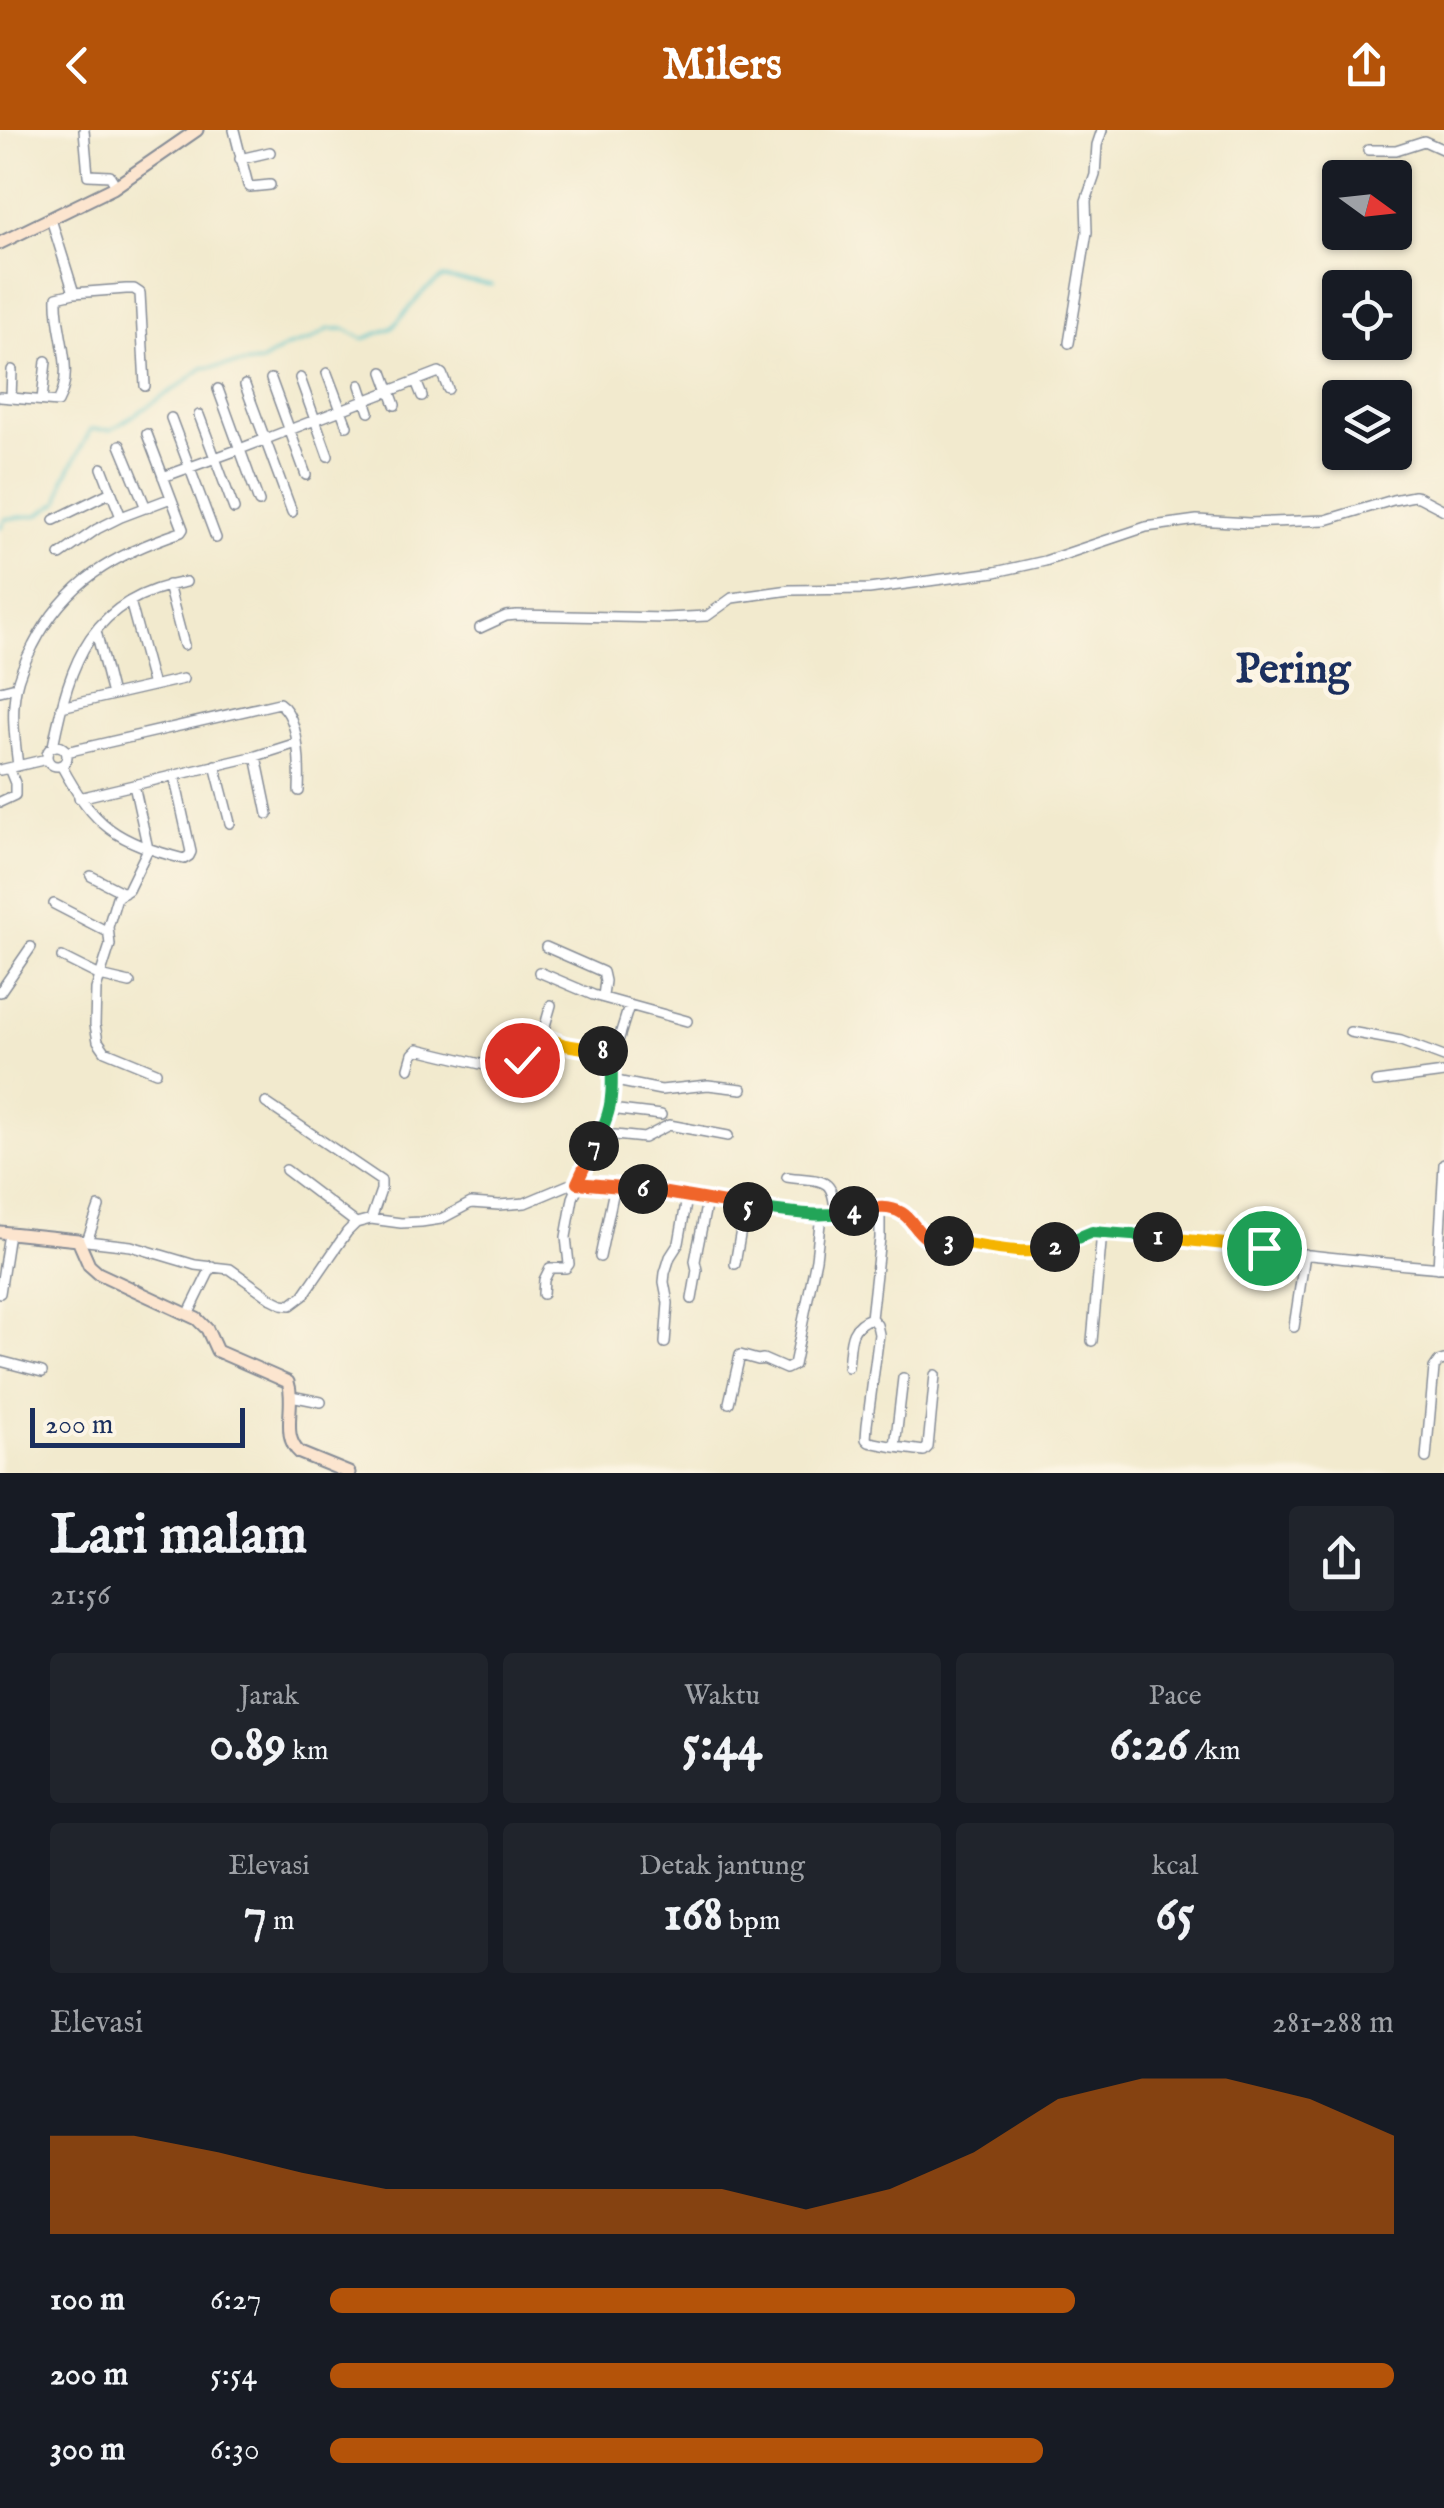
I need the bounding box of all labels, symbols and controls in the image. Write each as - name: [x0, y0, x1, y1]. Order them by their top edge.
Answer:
- text: Milers: [662, 37, 782, 94]
- icon: back: [50, 38, 105, 93]
- icon: share: [1339, 38, 1394, 93]
- north arrow: [1322, 160, 1412, 250]
- map controls: [1322, 160, 1412, 470]
- button: locate: [1322, 270, 1412, 360]
- button: layers: [1322, 380, 1412, 470]
- district label: Pering: [1236, 644, 1352, 697]
- pin: [480, 1018, 565, 1103]
- pin: 8: [578, 1026, 628, 1076]
- icon: check: [495, 1033, 550, 1088]
- text: 8: [598, 1033, 608, 1068]
- pin: 7: [569, 1121, 619, 1171]
- text: 7: [587, 1128, 601, 1163]
- pin: 6: [618, 1164, 668, 1214]
- text: 6: [637, 1171, 649, 1206]
- pin: 5: [723, 1182, 773, 1232]
- pin: 4: [829, 1186, 879, 1236]
- text: 5: [743, 1189, 753, 1224]
- text: 4: [847, 1193, 861, 1228]
- pin: [1222, 1206, 1307, 1291]
- pin: 1: [1133, 1212, 1183, 1262]
- pin: 3: [924, 1216, 974, 1266]
- text: 1: [1153, 1219, 1163, 1254]
- icon: arrive: [1237, 1221, 1292, 1276]
- pin: 2: [1030, 1222, 1080, 1272]
- text: 3: [944, 1223, 954, 1258]
- text: 2: [1048, 1229, 1062, 1264]
- scale bar: [30, 1403, 245, 1448]
- text: 200 m: [45, 1408, 113, 1443]
- text: Lari malam: [50, 1502, 307, 1572]
- button: share: [1289, 1506, 1394, 1611]
- text: 21:56: [50, 1575, 110, 1616]
- text: Jarak: [239, 1679, 299, 1714]
- text: Waktu: [684, 1679, 760, 1714]
- text: Pace: [1149, 1679, 1201, 1714]
- text: 0.89: [209, 1714, 286, 1777]
- text: 5:44: [682, 1714, 762, 1777]
- text: 6:26: [1109, 1714, 1188, 1777]
- text: km: [286, 1734, 329, 1769]
- text: /km: [1188, 1734, 1241, 1769]
- text: Elevasi: [228, 1849, 310, 1884]
- text: Detak jantung: [639, 1849, 805, 1884]
- text: kcal: [1152, 1849, 1198, 1884]
- text: 7: [243, 1884, 267, 1947]
- text: 168: [663, 1884, 723, 1947]
- text: 65: [1155, 1884, 1195, 1947]
- text: m: [267, 1904, 295, 1939]
- text: bpm: [723, 1904, 781, 1939]
- text: Elevasi: [50, 2003, 143, 2044]
- text: 281–288 m: [1272, 2003, 1394, 2044]
- text: 100 m: [50, 2280, 125, 2321]
- text: 6:27: [210, 2280, 262, 2321]
- text: 200 m: [50, 2355, 128, 2396]
- text: 5:54: [210, 2355, 257, 2396]
- text: 300 m: [50, 2430, 125, 2471]
- text: 6:30: [210, 2430, 260, 2471]

